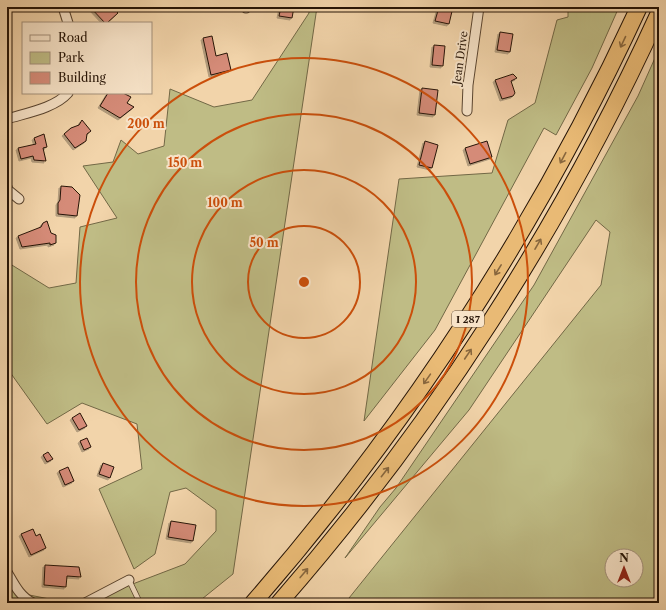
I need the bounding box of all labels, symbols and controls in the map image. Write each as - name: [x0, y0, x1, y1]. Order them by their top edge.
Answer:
- legend: [22, 22, 152, 94]
- text: Road: [58, 30, 88, 45]
- street label: Jean Drive: [449, 30, 471, 88]
- one-way arrow: [619, 36, 626, 48]
- text: Park: [58, 50, 85, 65]
- text: Building: [58, 70, 106, 85]
- text: 200 m: [127, 116, 165, 131]
- one-way arrow: [559, 152, 567, 164]
- text: 150 m: [168, 155, 202, 170]
- text: 100 m: [207, 195, 243, 210]
- text: 50 m: [249, 235, 279, 250]
- one-way arrow: [534, 238, 542, 250]
- one-way arrow: [494, 264, 502, 276]
- centre of rings: [297, 275, 311, 289]
- road number: I 287: [452, 311, 484, 327]
- one-way arrow: [465, 348, 473, 360]
- one-way arrow: [423, 373, 431, 384]
- one-way arrow: [381, 466, 389, 477]
- north arrow: [604, 548, 644, 588]
- text: N: [619, 551, 629, 565]
- one-way arrow: [300, 568, 309, 579]

